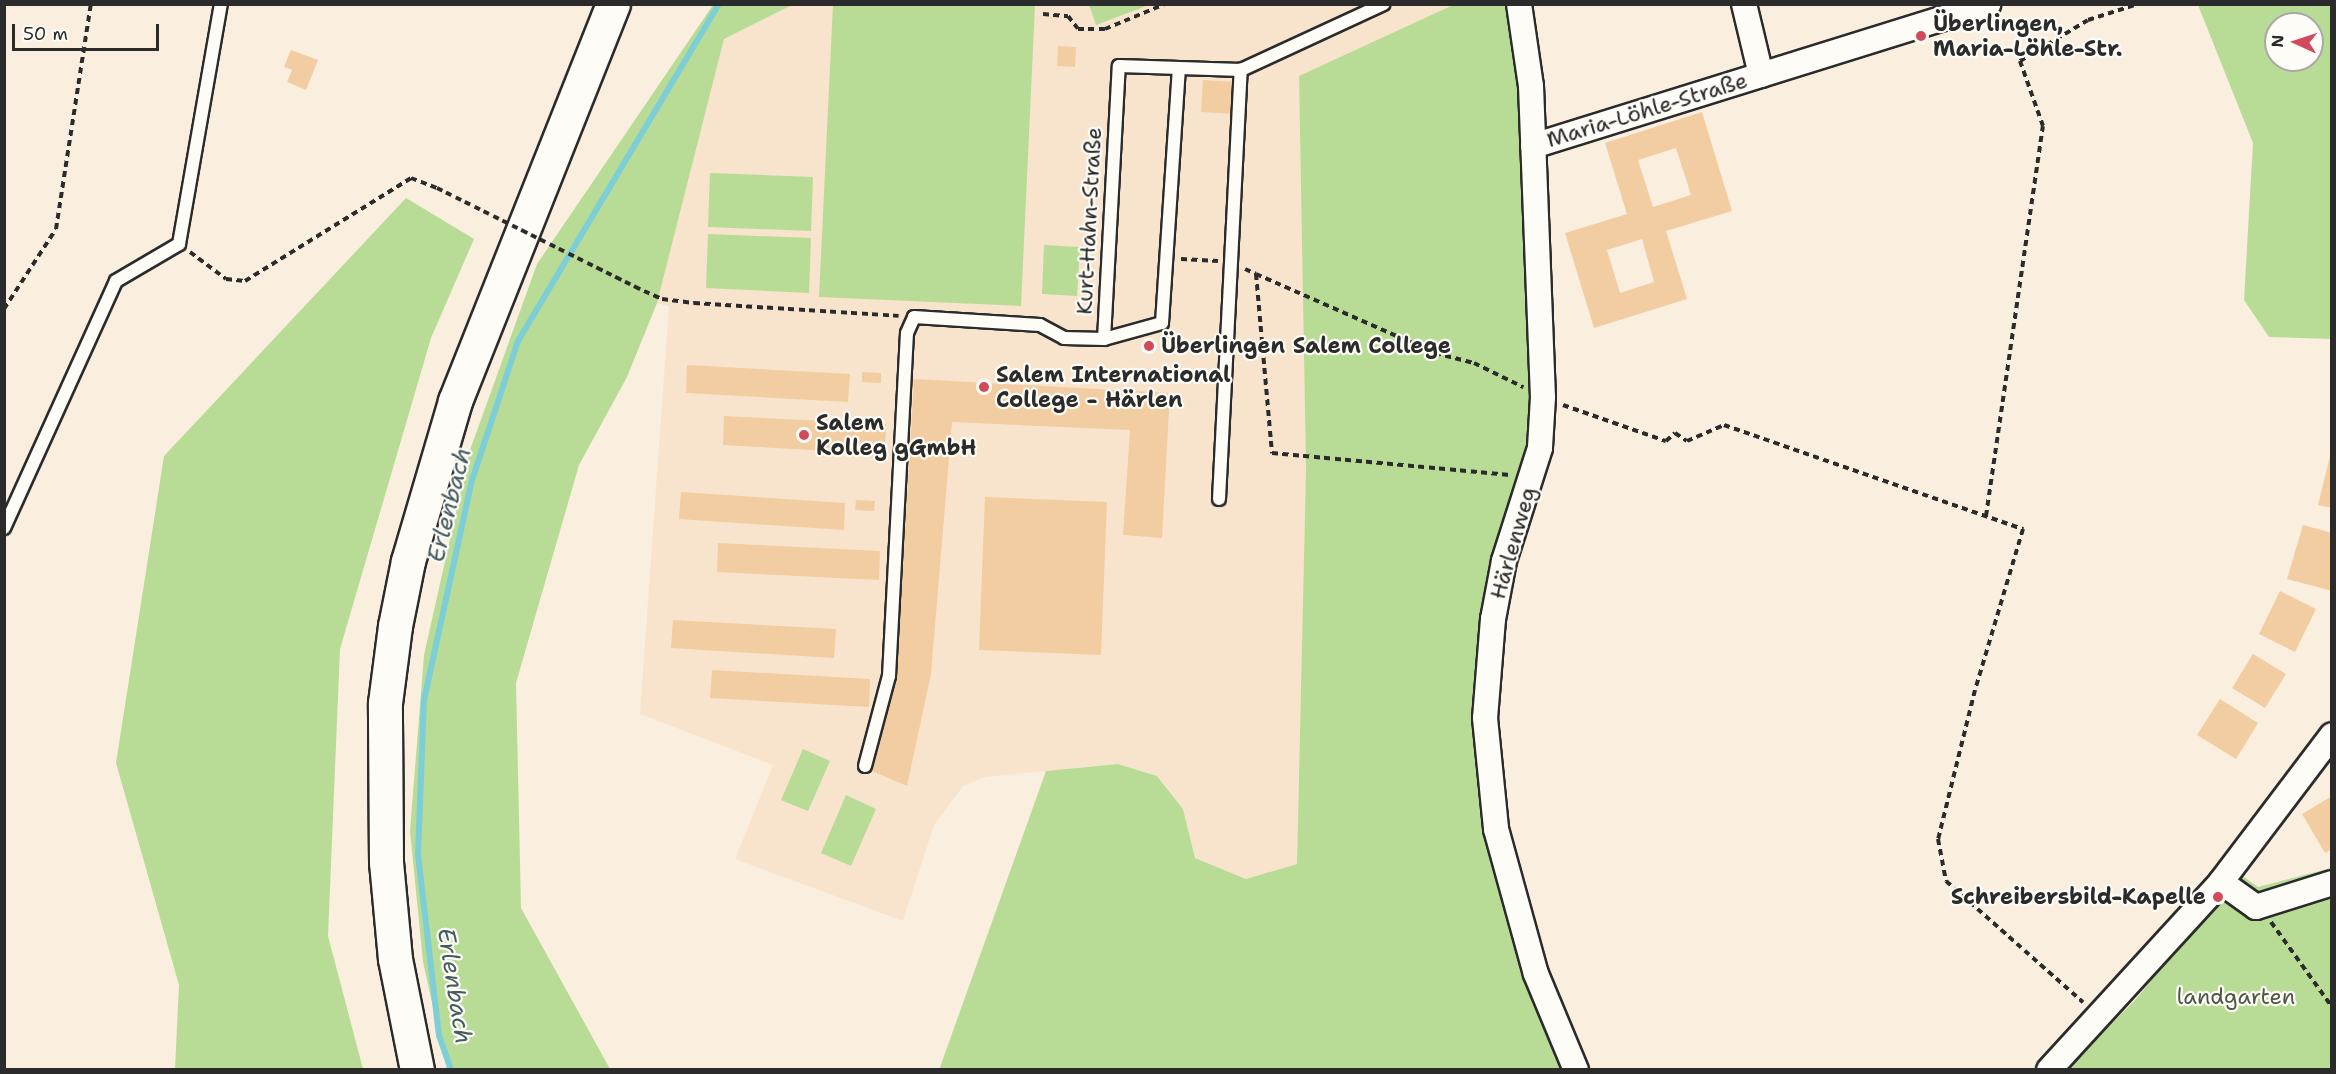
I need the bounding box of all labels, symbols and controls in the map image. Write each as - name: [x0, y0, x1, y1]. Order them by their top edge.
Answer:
- place label: Überlingen, Maria-Löhle-Str.: [1933, 10, 2123, 62]
- scale bar: [15, 12, 162, 50]
- north arrow: [2264, 12, 2324, 72]
- text: 50 m: [23, 22, 68, 46]
- marker: Überlingen, Maria-Löhle-Str.: [1914, 29, 1928, 43]
- text: N: [2267, 34, 2288, 48]
- street label: Maria-Löhle-Straße: [1543, 67, 1751, 153]
- street label: Kurt-Hahn-Straße: [1071, 127, 1107, 315]
- place label: Überlingen Salem College: [1161, 333, 1451, 359]
- marker: Überlingen Salem College: [1142, 339, 1156, 353]
- place label: Salem International College - Härlen: [996, 361, 1231, 412]
- marker: Salem International College - Härlen: [977, 380, 991, 394]
- place label: Salem Kolleg gGmbH: [816, 409, 976, 460]
- marker: Salem Kolleg gGmbH: [797, 428, 811, 442]
- water label: Erlenbach: [422, 445, 478, 565]
- street label: Härlenweg: [1484, 484, 1542, 602]
- place label: Schreibersbild-Kapelle: [1951, 884, 2206, 910]
- marker: Schreibersbild-Kapelle: [2211, 890, 2225, 904]
- water label: Erlenbach: [431, 926, 477, 1046]
- park label: landgarten: [2177, 984, 2295, 1010]

